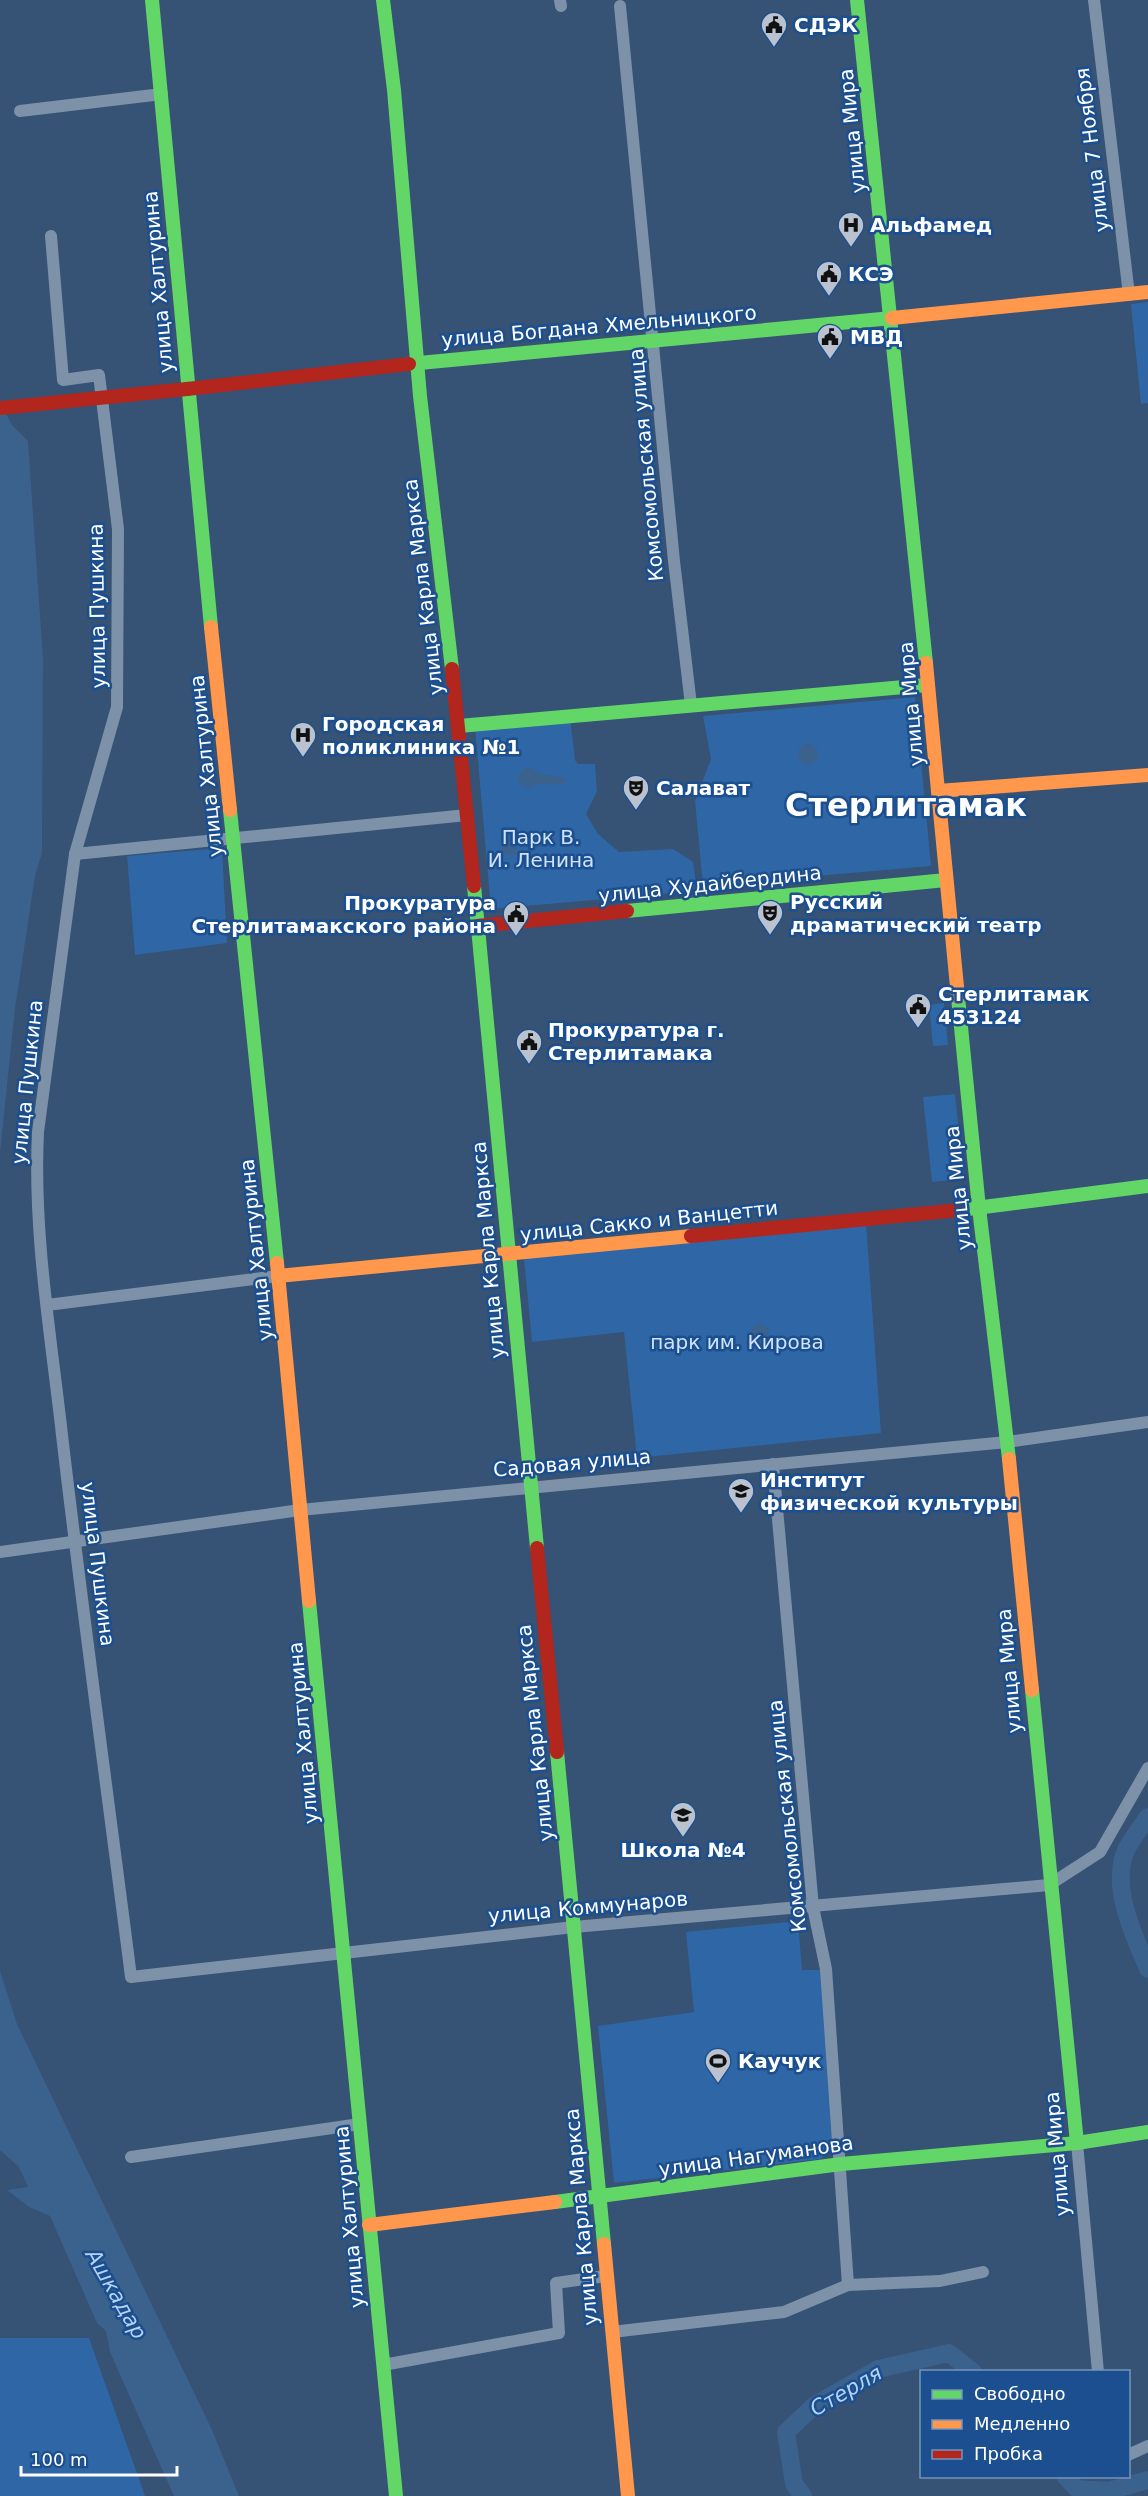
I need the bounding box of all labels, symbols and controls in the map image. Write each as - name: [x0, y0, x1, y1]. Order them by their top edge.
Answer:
- public building icon: СДЭК: [759, 10, 789, 48]
- place label: СДЭК: [794, 13, 858, 37]
- street label: улица 7 Ноября: [1070, 67, 1114, 233]
- street label: улица Мира: [834, 68, 870, 194]
- street label: улица Халтурина: [138, 190, 178, 374]
- hospital icon: Альфамед: [836, 210, 866, 248]
- place label: Альфамед: [870, 213, 992, 237]
- public building icon: КСЭ: [814, 259, 844, 297]
- place label: КСЭ: [848, 262, 894, 286]
- street label: улица Богдана Хмельницкого: [440, 300, 758, 352]
- public building icon: МВД: [815, 322, 845, 360]
- place label: МВД: [850, 325, 903, 349]
- street label: Комсомольская улица: [624, 347, 668, 583]
- street label: улица Карла Маркса: [398, 477, 448, 697]
- street label: улица Пушкина: [84, 523, 110, 689]
- street label: улица Мира: [894, 641, 928, 767]
- street label: улица Халтурина: [184, 674, 228, 858]
- place label: Городская поликлиника №1: [322, 712, 520, 759]
- hospital icon: Городская поликлиника №1: [288, 720, 318, 758]
- theatre icon: Салават: [621, 773, 651, 811]
- place label: Салават: [656, 776, 750, 800]
- district label: Стерлитамак: [785, 786, 1027, 824]
- park label: Парк В. И. Ленина: [488, 825, 594, 872]
- street label: улица Худайбердина: [597, 860, 823, 908]
- place label: Русский драматический театр: [790, 890, 1042, 937]
- place label: Прокуратура Стерлитамакского района: [191, 891, 496, 938]
- theatre icon: Русский драматический театр: [755, 898, 785, 936]
- public building icon: Прокуратура Стерлитамакского района: [501, 899, 531, 937]
- place label: Стерлитамак 453124: [938, 982, 1090, 1029]
- public building icon: Стерлитамак 453124: [903, 991, 933, 1029]
- street label: улица Пушкина: [6, 998, 48, 1166]
- place label: Прокуратура г. Стерлитамака: [548, 1018, 725, 1065]
- public building icon: Прокуратура г. Стерлитамака: [514, 1027, 544, 1065]
- street label: улица Мира: [940, 1125, 976, 1251]
- street label: улица Карла Маркса: [467, 1140, 509, 1360]
- street label: улица Халтурина: [234, 1158, 278, 1342]
- street label: улица Сакко и Ванцетти: [519, 1196, 779, 1246]
- park label: парк им. Кирова: [650, 1330, 824, 1354]
- street label: Садовая улица: [492, 1444, 652, 1482]
- place label: Институт физической культуры: [760, 1468, 1018, 1515]
- school or university icon: Институт физической культуры: [726, 1476, 756, 1514]
- street label: улица Пушкина: [76, 1480, 120, 1648]
- street label: улица Мира: [992, 1608, 1026, 1734]
- street label: улица Карла Маркса: [512, 1623, 558, 1843]
- street label: улица Халтурина: [283, 1641, 323, 1825]
- street label: Комсомольская улица: [763, 1698, 811, 1934]
- school or university icon: Школа №4: [668, 1800, 698, 1838]
- place label: Школа №4: [620, 1838, 746, 1862]
- street label: улица Коммунаров: [487, 1886, 689, 1928]
- sports icon: Каучук: [703, 2046, 733, 2084]
- place label: Каучук: [738, 2049, 822, 2073]
- street label: улица Мира: [1040, 2091, 1074, 2217]
- street label: улица Карла Маркса: [560, 2107, 602, 2327]
- street label: улица Халтурина: [329, 2125, 369, 2309]
- street label: улица Нагуманова: [657, 2130, 855, 2182]
- water label: Ашкадар: [80, 2243, 151, 2343]
- water label: Стерля: [806, 2361, 886, 2421]
- legend: [920, 2370, 1130, 2478]
- text: Свободно: [974, 2383, 1066, 2404]
- text: Медленно: [974, 2413, 1070, 2434]
- scale bar: [21, 2439, 177, 2477]
- text: Пробка: [974, 2443, 1043, 2464]
- text: 100 m: [30, 2449, 88, 2470]

